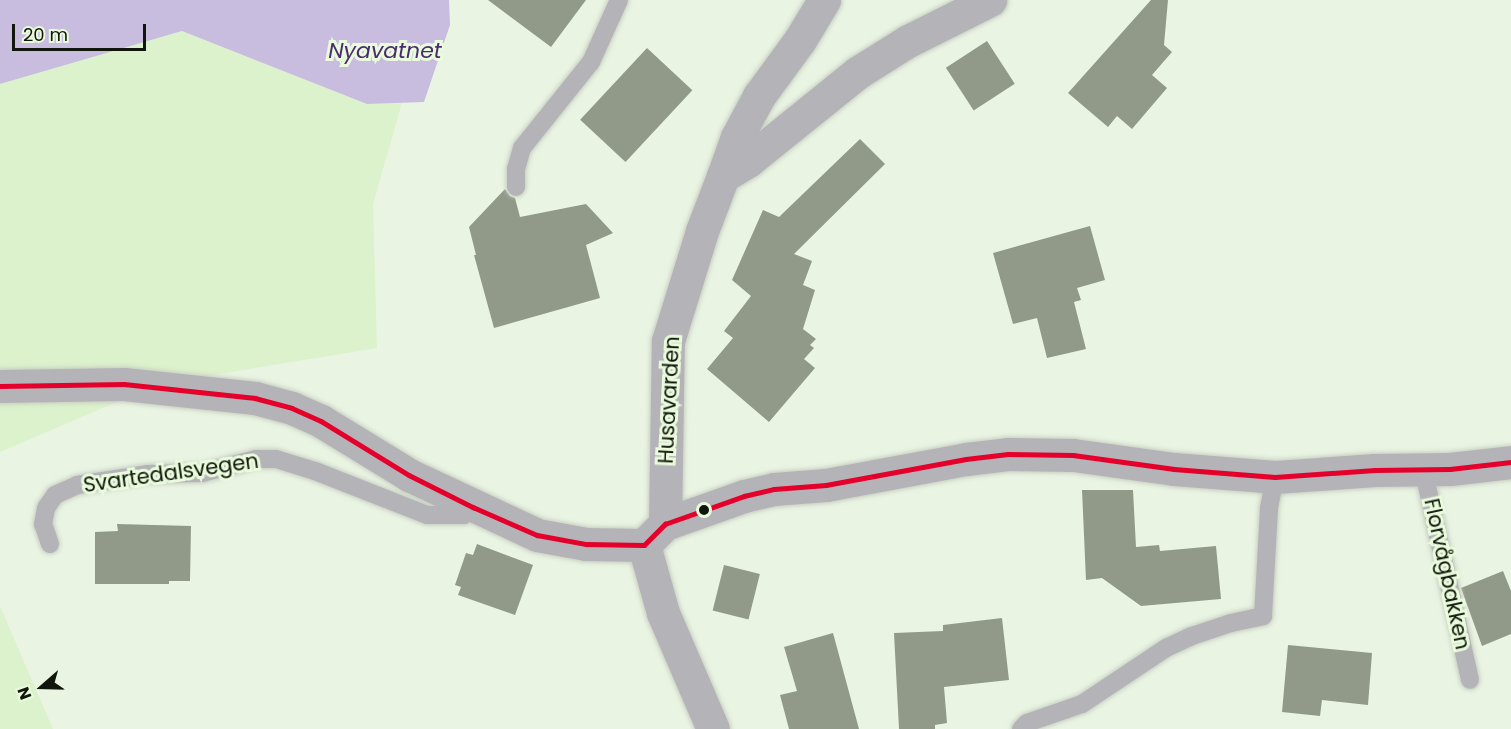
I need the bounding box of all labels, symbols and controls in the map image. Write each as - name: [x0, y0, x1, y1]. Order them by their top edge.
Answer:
- scale bar: [15, 12, 148, 50]
- text: 20 m: [23, 22, 68, 47]
- water label: Nyavatnet: [328, 38, 442, 64]
- street label: Husavarden: [653, 336, 685, 464]
- street label: Svartedalsvegen: [82, 448, 260, 498]
- street label: Florvågbakken: [1419, 496, 1475, 652]
- unlabelled marker: [698, 504, 710, 516]
- north arrow: [12, 657, 72, 717]
- text: N: [12, 684, 37, 703]

